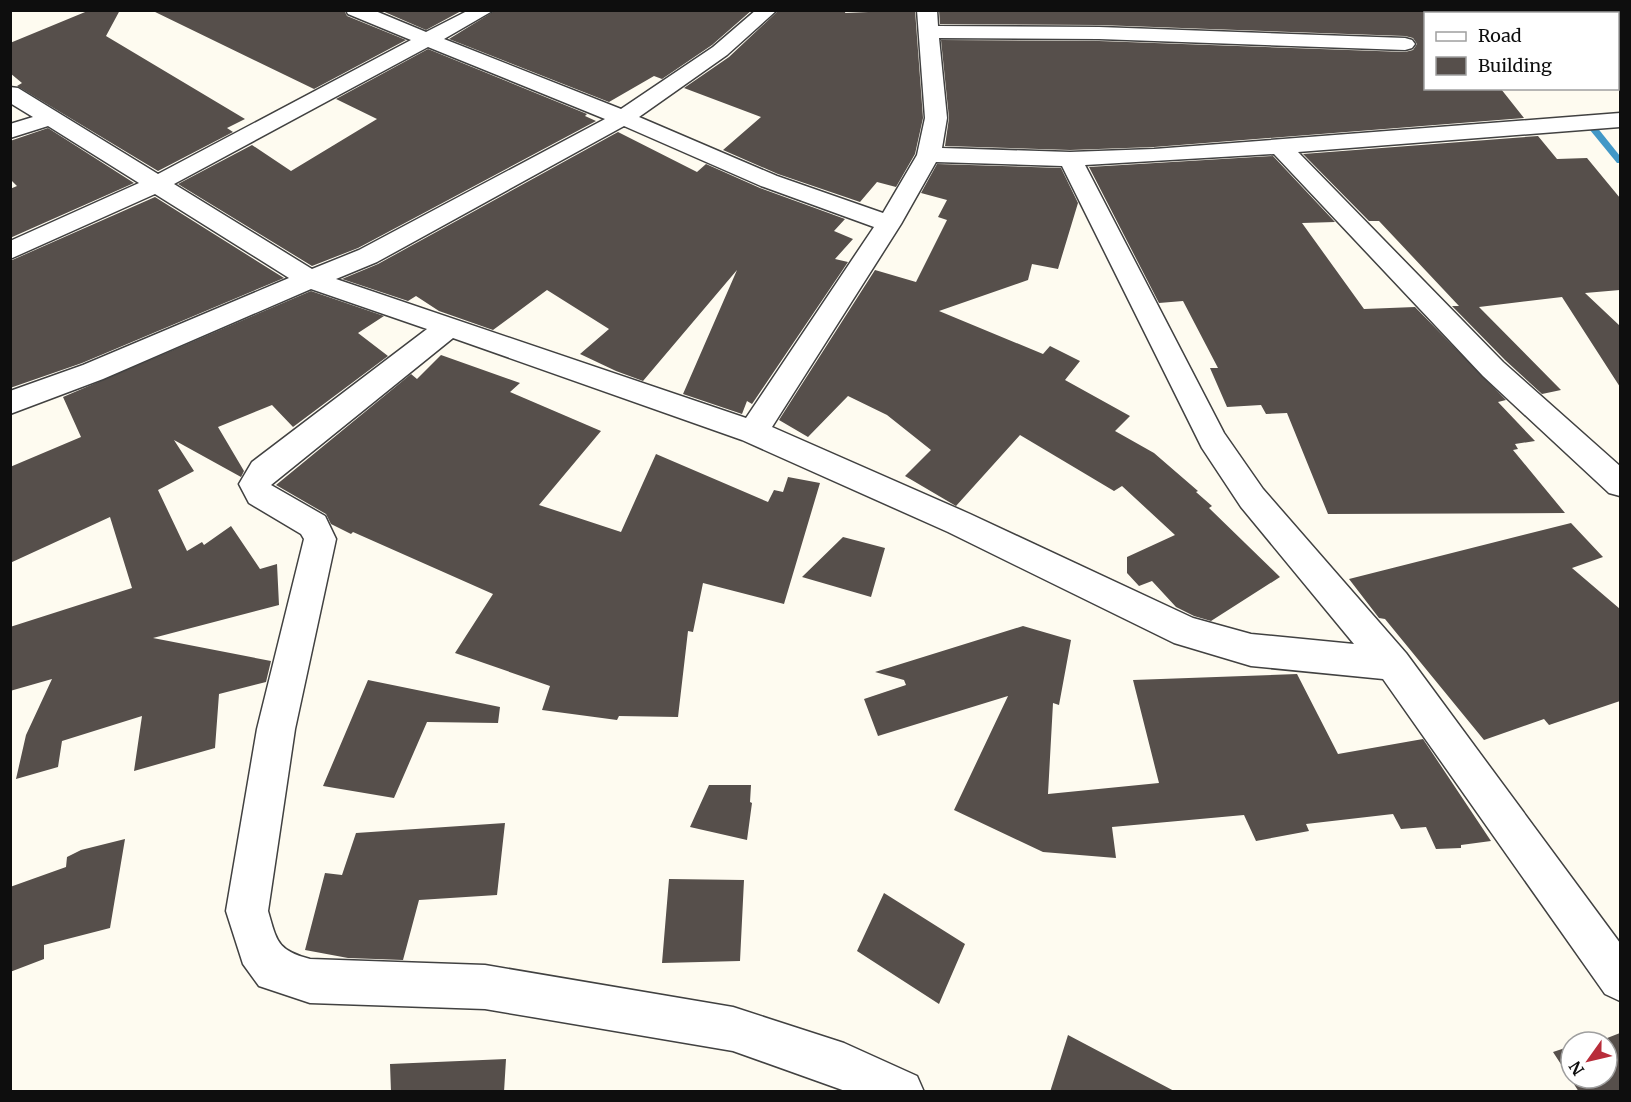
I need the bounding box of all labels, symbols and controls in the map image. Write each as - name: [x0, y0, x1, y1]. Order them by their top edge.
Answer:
- legend: [1424, 12, 1619, 90]
- text: Road: [1478, 24, 1522, 47]
- text: Building: [1478, 54, 1552, 77]
- north arrow: [1559, 1030, 1619, 1090]
- text: N: [1565, 1057, 1588, 1079]

